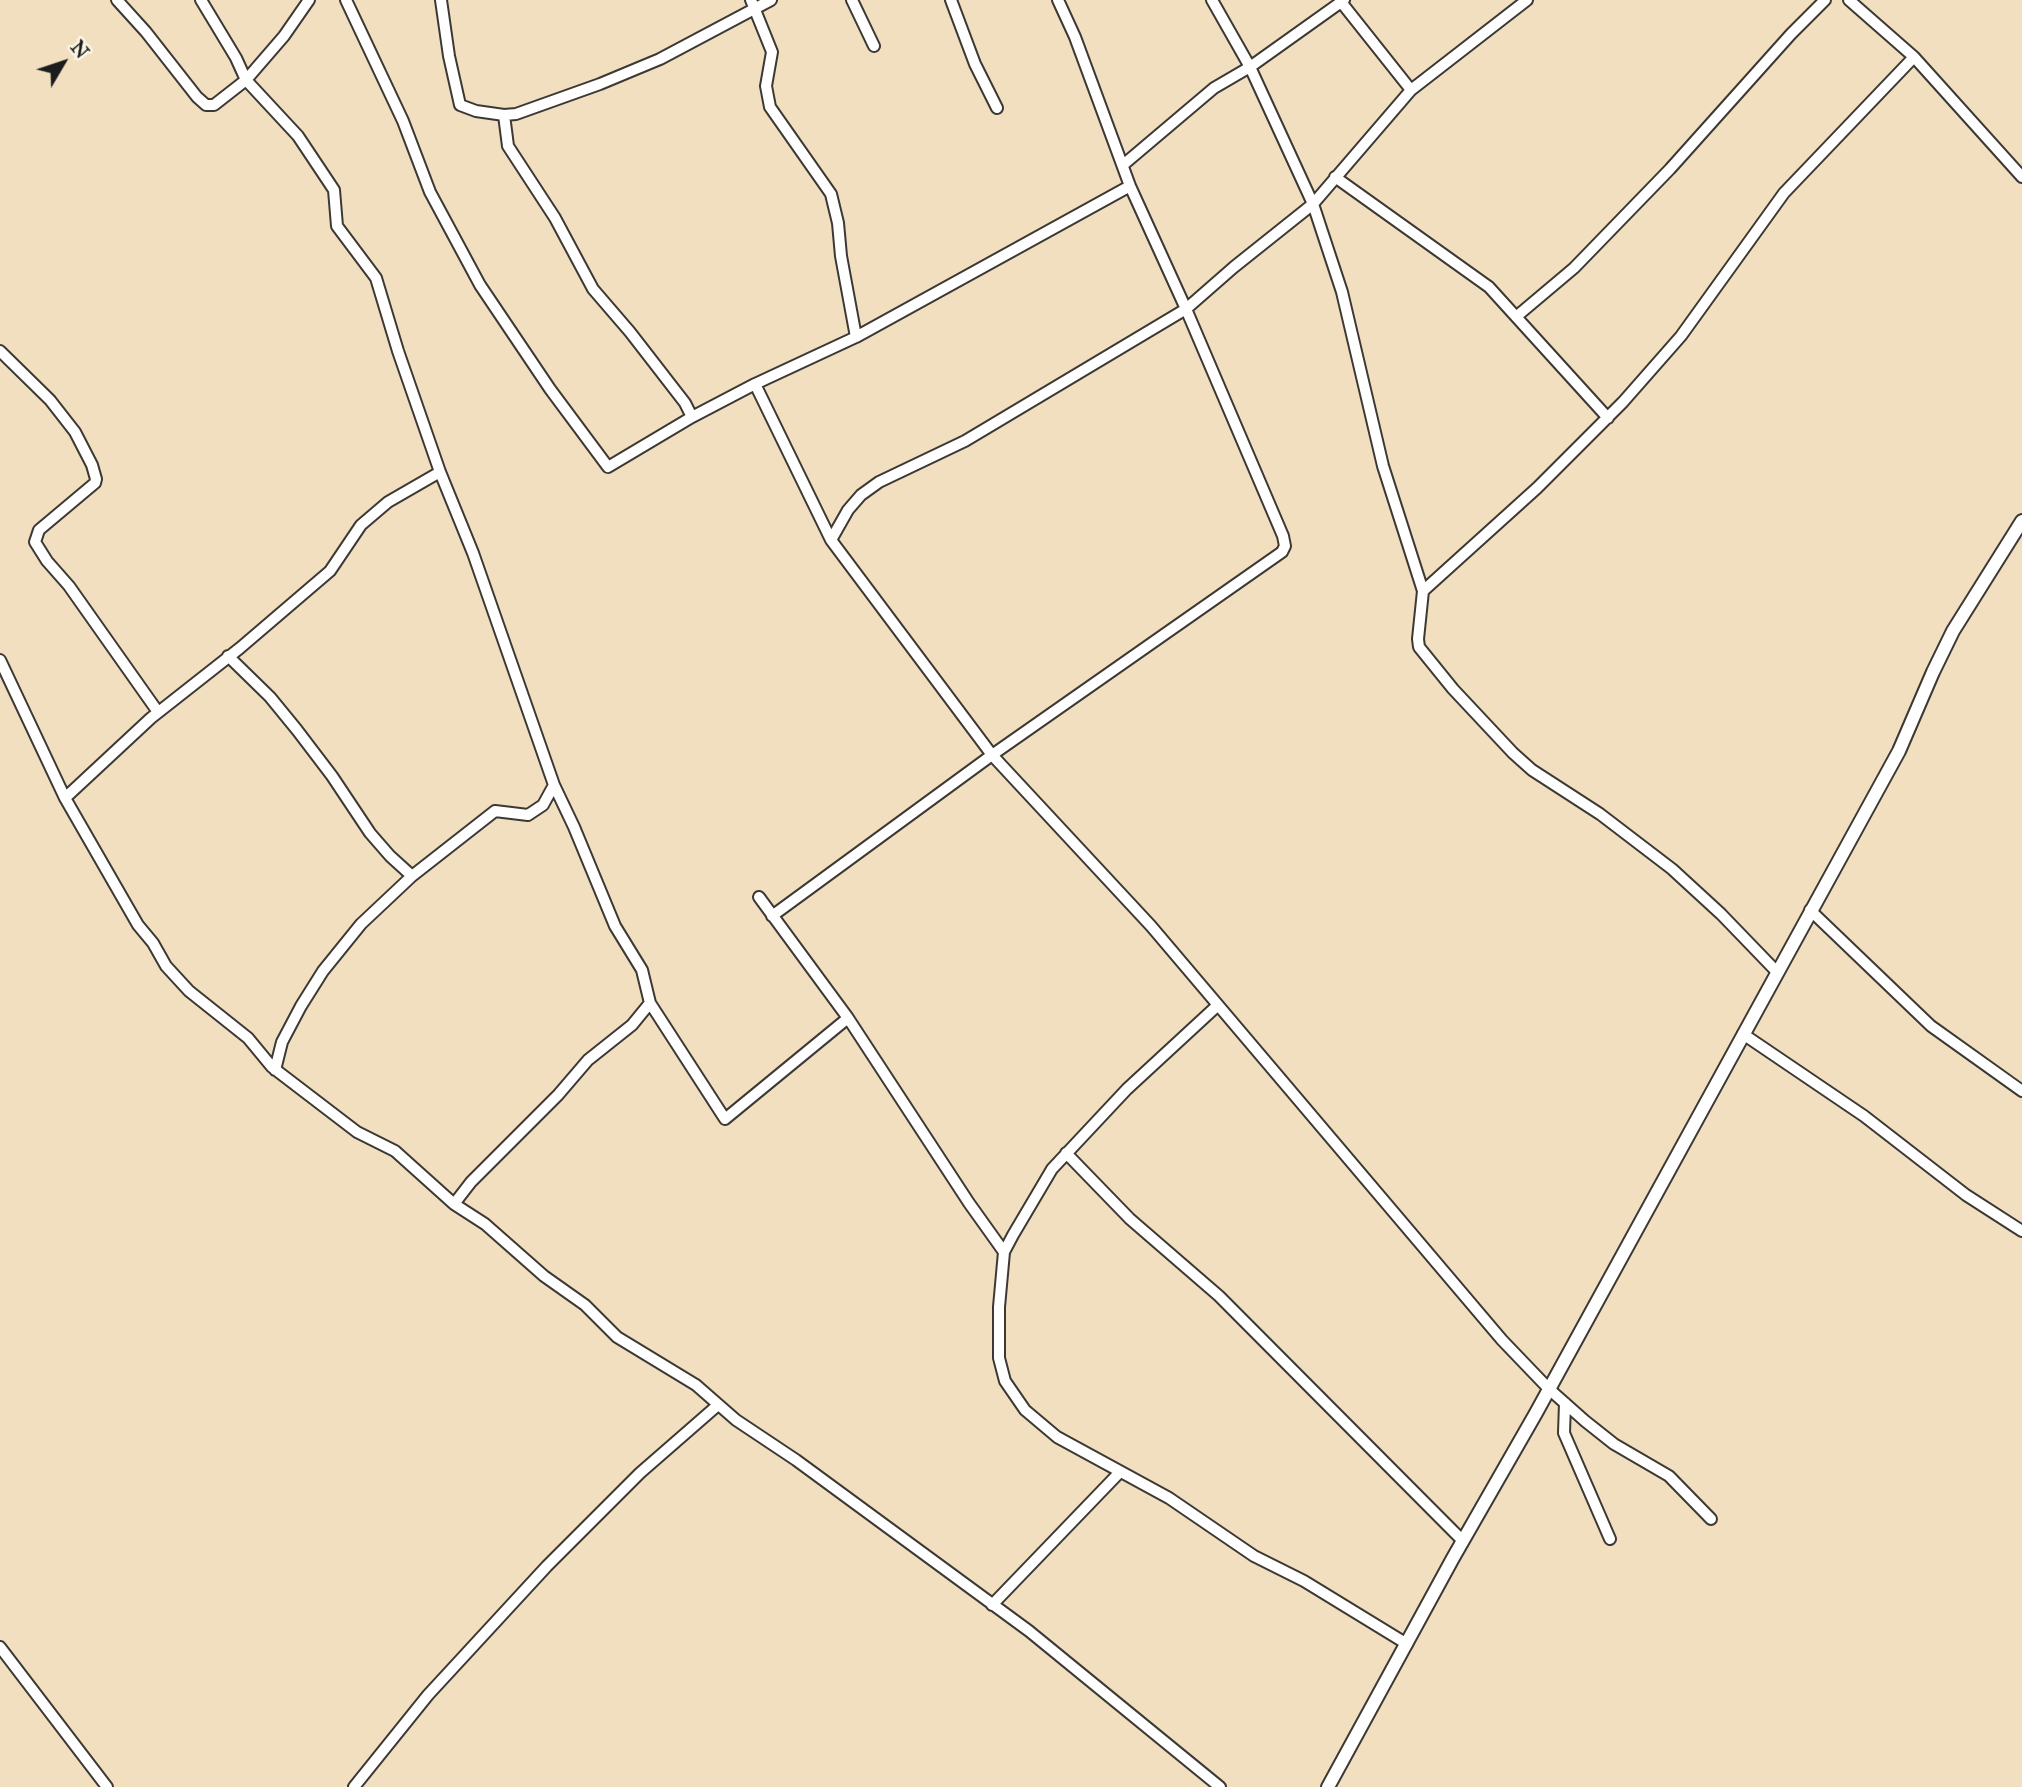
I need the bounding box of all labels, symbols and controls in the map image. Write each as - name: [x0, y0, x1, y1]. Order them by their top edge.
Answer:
- north arrow: [28, 28, 98, 98]
- text: N: [66, 36, 94, 63]

